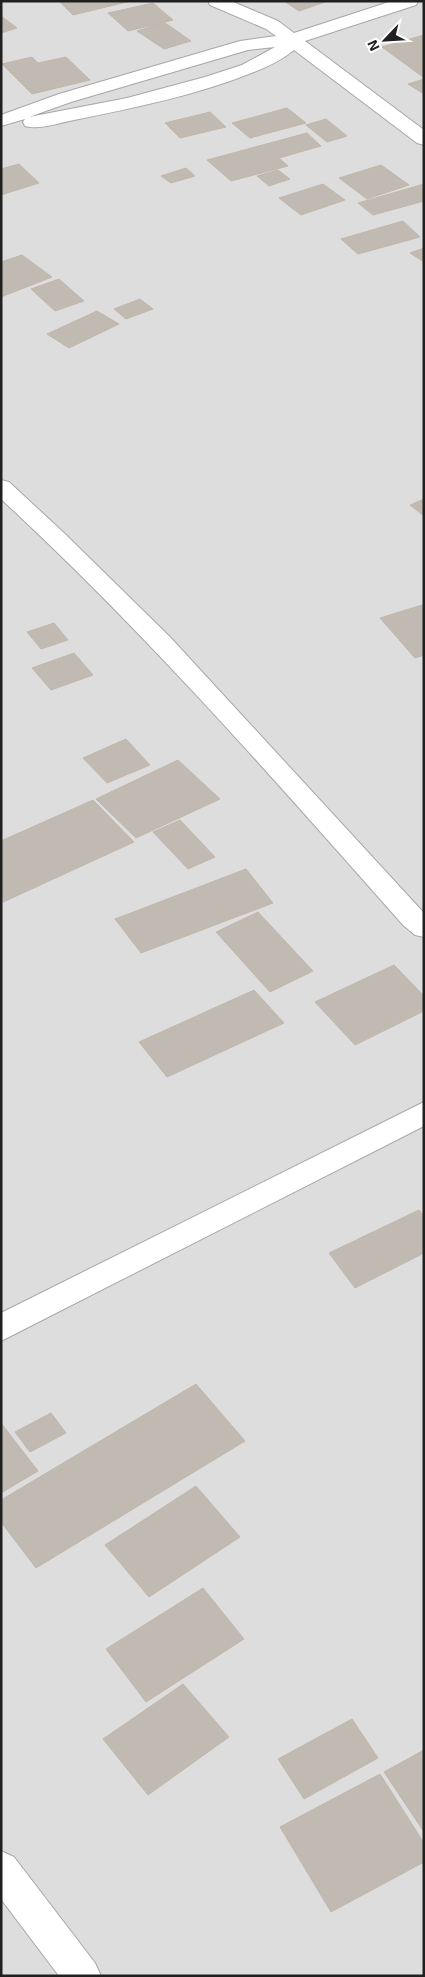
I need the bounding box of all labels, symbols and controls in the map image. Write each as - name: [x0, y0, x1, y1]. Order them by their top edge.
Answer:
- north arrow: [360, 15, 410, 65]
- text: N: [363, 38, 383, 54]

